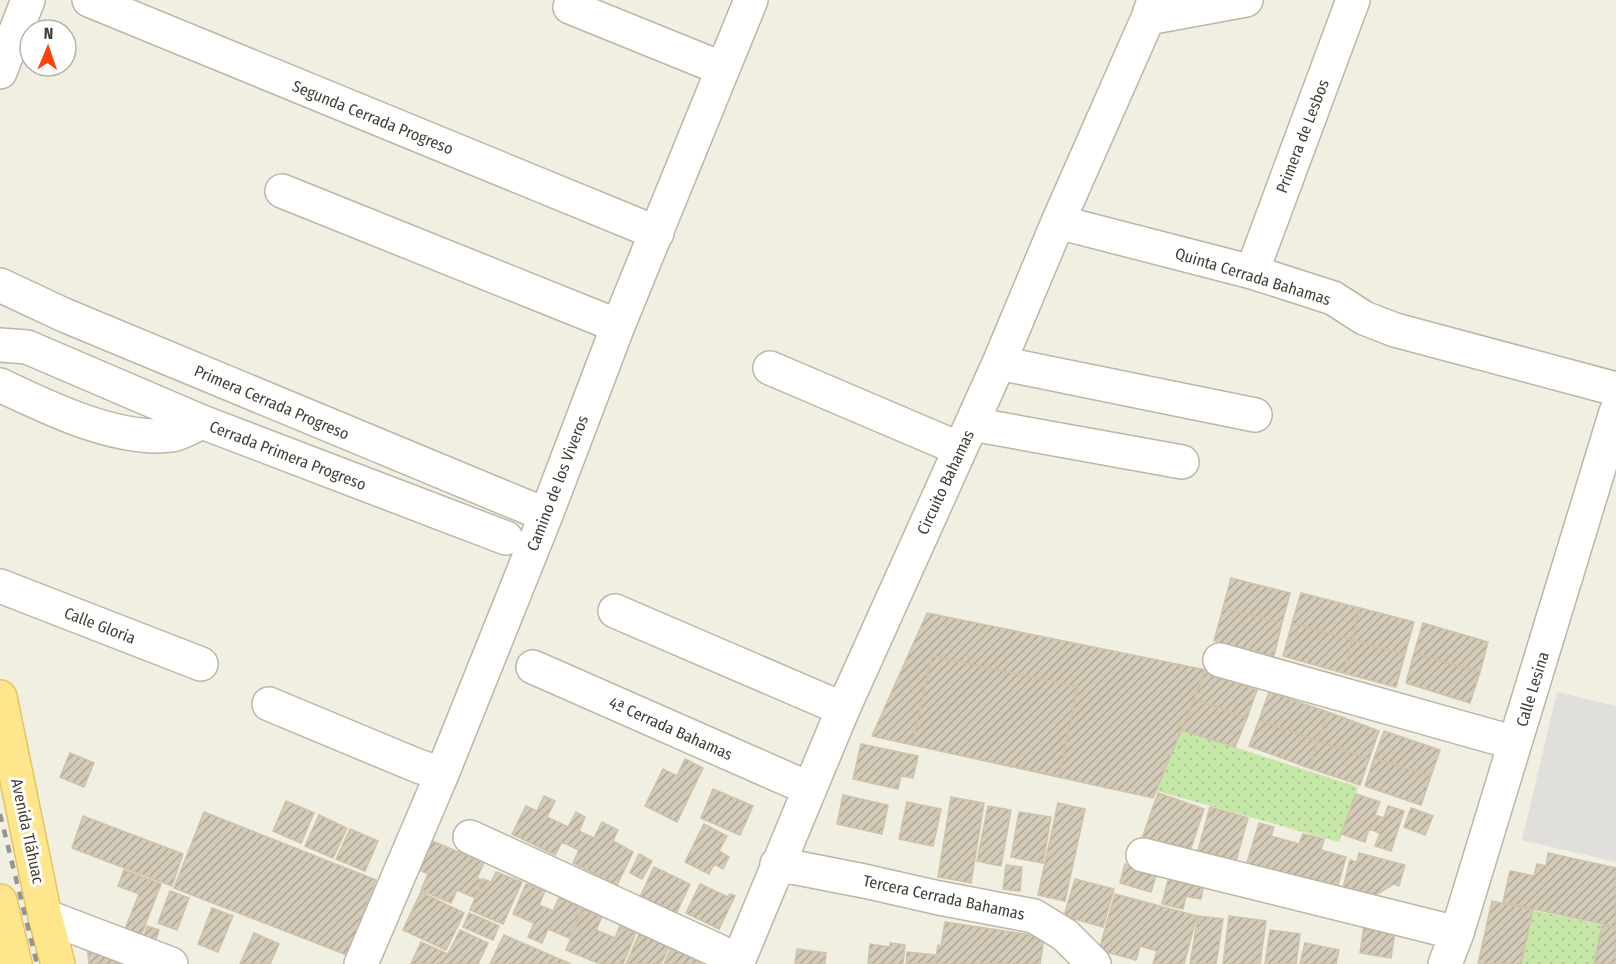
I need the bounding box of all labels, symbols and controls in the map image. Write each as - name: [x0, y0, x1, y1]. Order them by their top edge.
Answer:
- north arrow: [18, 18, 78, 78]
- text: N: [43, 24, 54, 43]
- street label: Segunda Cerrada Progreso: [290, 76, 456, 158]
- street label: Primera de Lesbos: [1272, 77, 1333, 196]
- street label: Quinta Cerrada Bahamas: [1173, 244, 1333, 309]
- street label: Primera Cerrada Progreso: [192, 361, 352, 444]
- street label: Camino de los Viveros: [523, 413, 592, 554]
- street label: Cerrada Primera Progreso: [207, 417, 369, 494]
- street label: Circuito Bahamas: [913, 427, 978, 538]
- street label: Calle Gloria: [61, 603, 138, 648]
- street label: Calle Lesina: [1512, 649, 1553, 729]
- street label: 4ª Cerrada Bahamas: [606, 693, 736, 764]
- street label: Avenida Tláhuac: [7, 777, 48, 885]
- street label: Tercera Cerrada Bahamas: [861, 871, 1027, 924]

